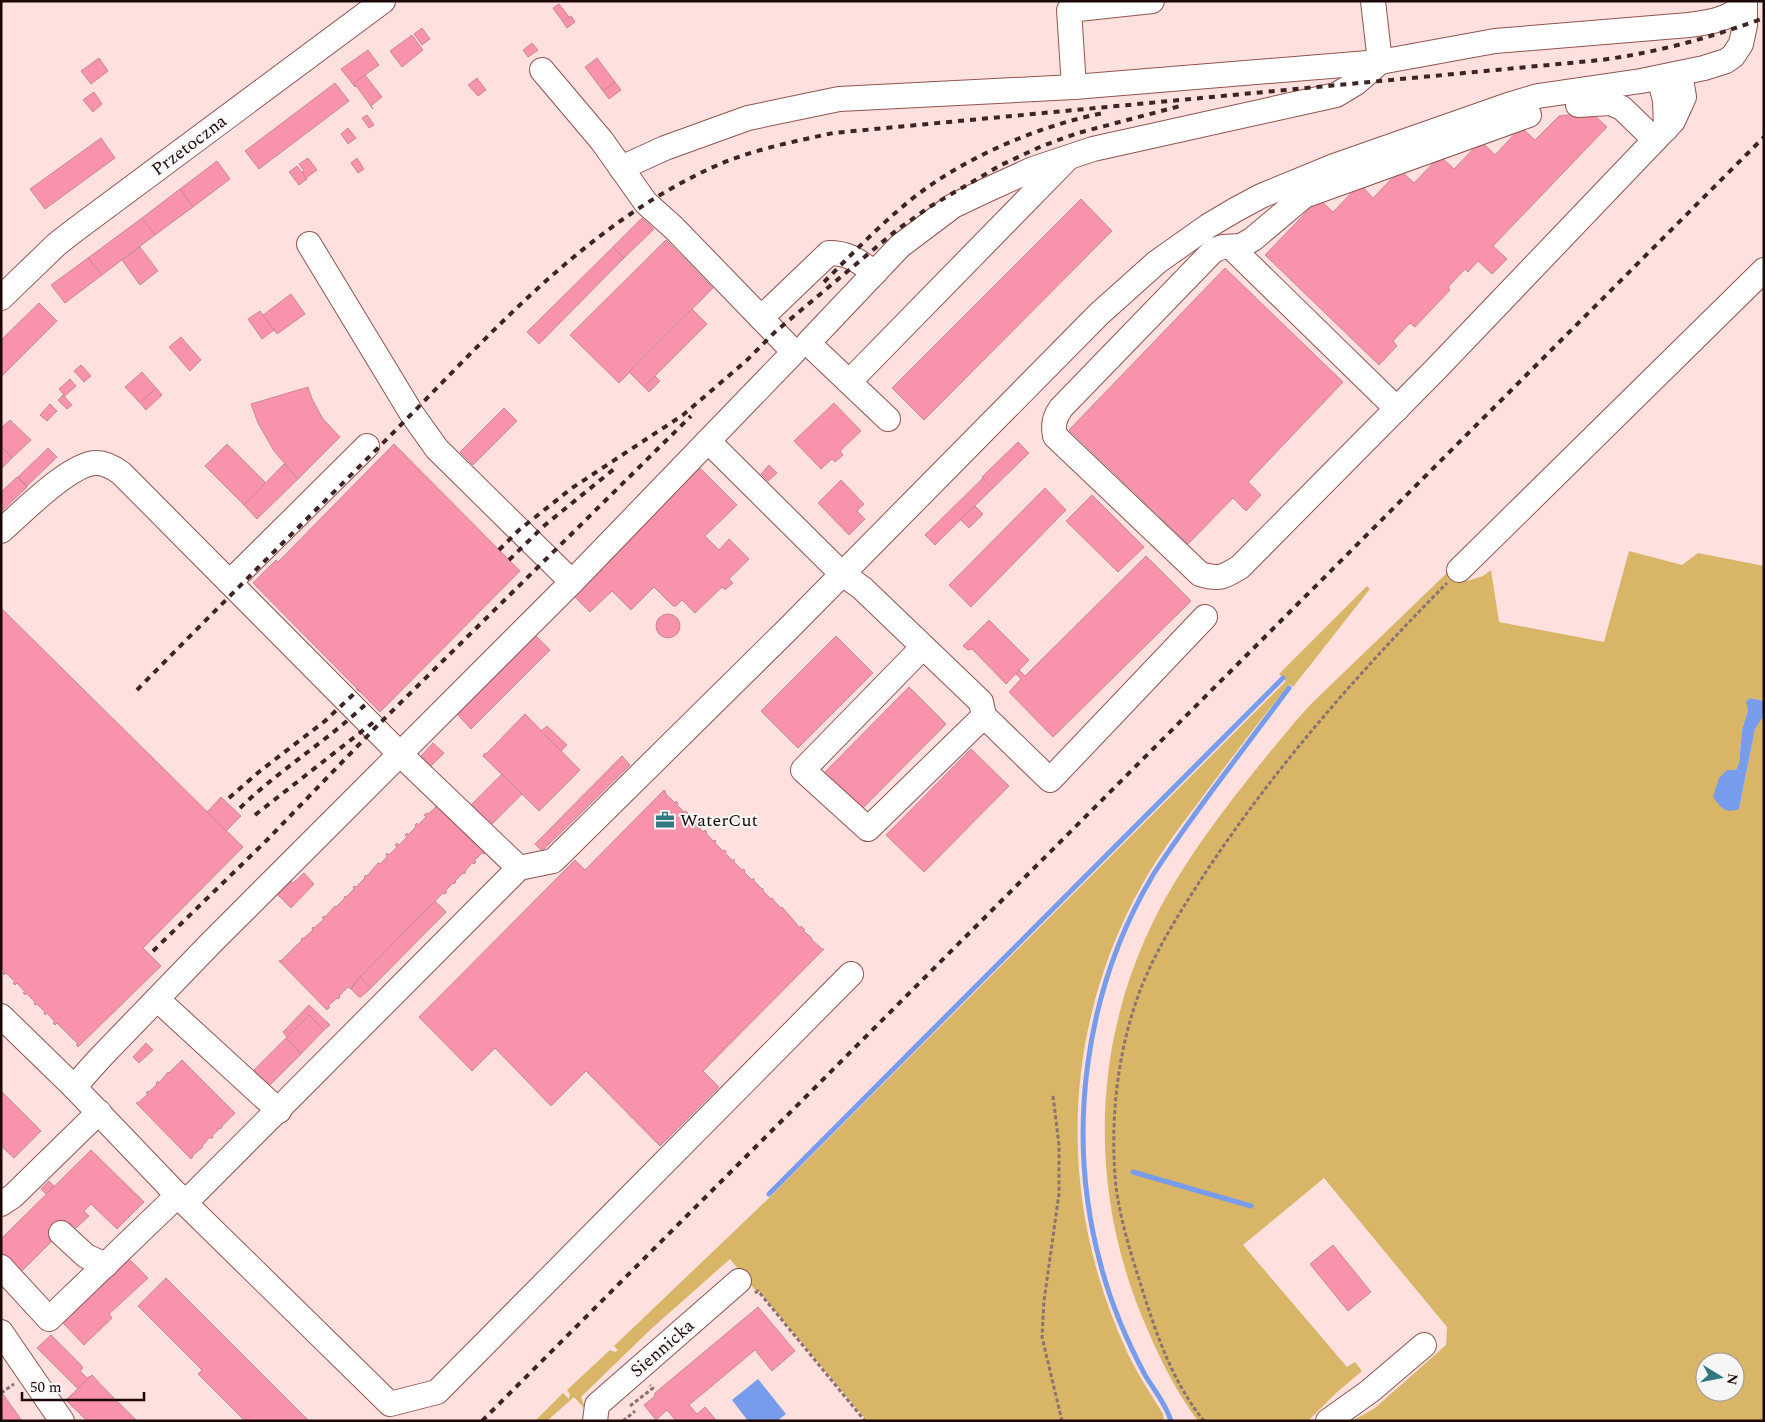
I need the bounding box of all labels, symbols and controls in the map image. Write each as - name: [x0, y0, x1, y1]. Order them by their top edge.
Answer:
- street label: Przetoczna: [146, 108, 233, 183]
- place label: WaterCut: [680, 807, 758, 834]
- office icon: WaterCut: [654, 809, 676, 831]
- street label: Siennicka: [624, 1313, 701, 1384]
- north arrow: [1695, 1352, 1745, 1402]
- scale bar: [22, 1370, 145, 1402]
- text: N: [1721, 1372, 1744, 1387]
- text: 50 m: [30, 1376, 62, 1399]

